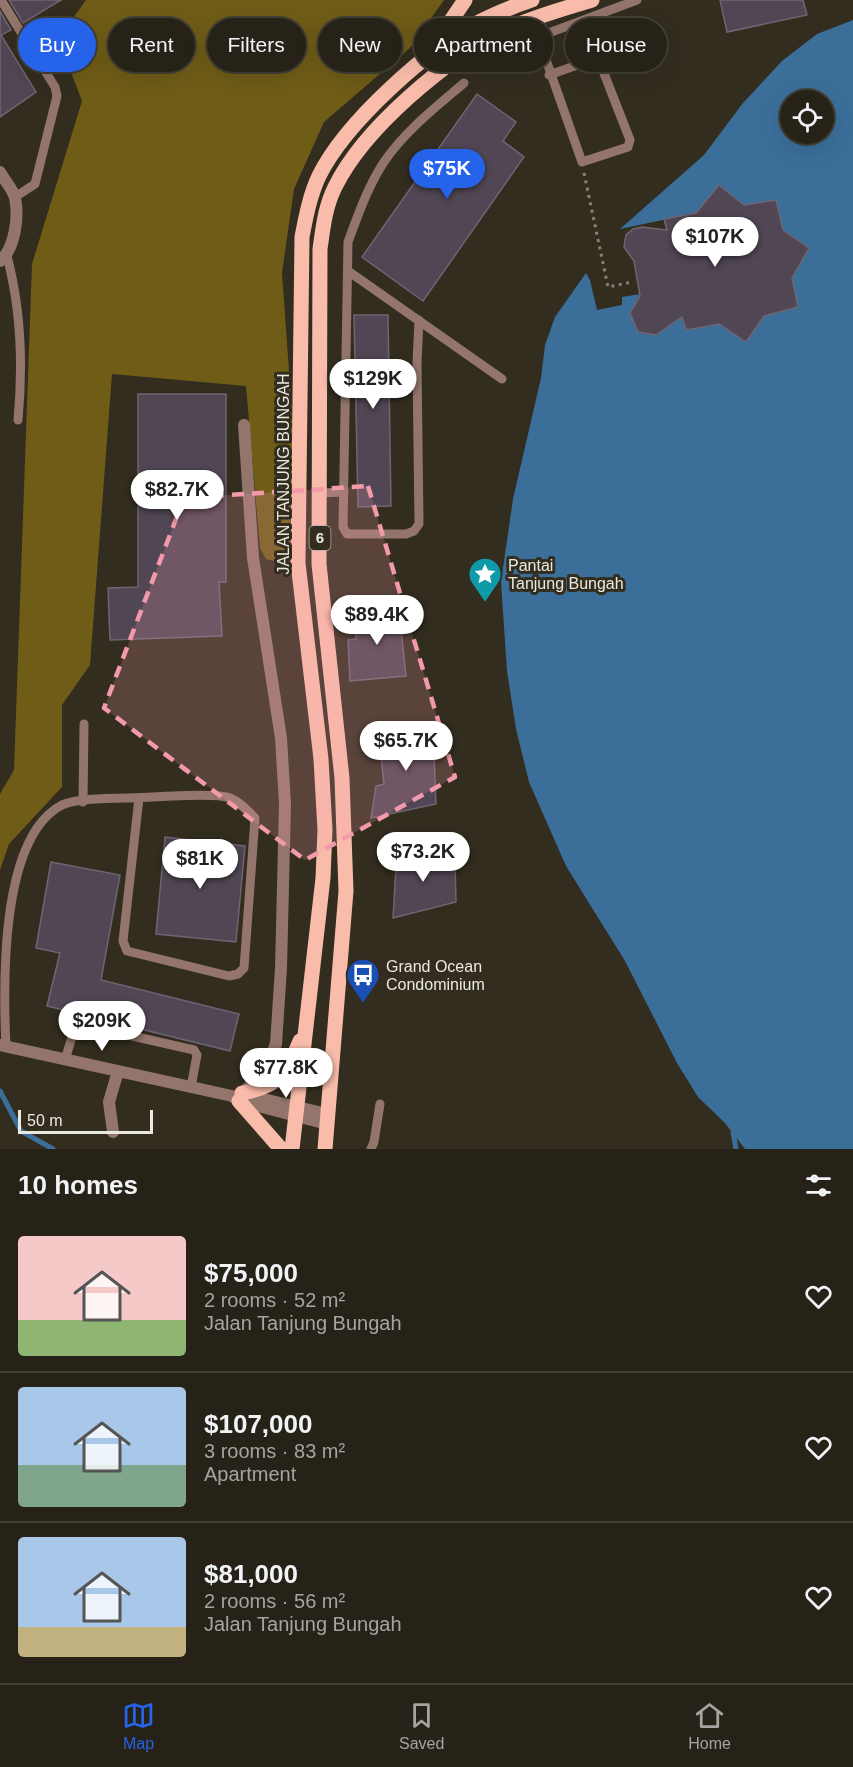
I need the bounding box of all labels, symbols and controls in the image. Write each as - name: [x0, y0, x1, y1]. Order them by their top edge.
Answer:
- chip: Buy: [18, 18, 96, 72]
- chip: Rent: [108, 18, 195, 72]
- chip: Filters: [207, 18, 306, 72]
- chip: New: [318, 18, 402, 72]
- chip: Apartment: [414, 18, 553, 72]
- chip: House: [565, 18, 667, 72]
- map controls: [780, 90, 834, 144]
- button: locate: [780, 90, 834, 144]
- pin: $75K: [411, 149, 483, 200]
- text: $75K: [423, 157, 471, 179]
- pin: $107K: [673, 217, 757, 268]
- text: $107K: [686, 225, 744, 247]
- pin: $129K: [331, 359, 415, 410]
- text: $129K: [344, 367, 402, 389]
- street label: JALAN TANJUNG BUNGAH: [275, 373, 292, 575]
- pin: $82.7K: [128, 470, 226, 521]
- text: $82.7K: [145, 478, 209, 500]
- road number: 6: [310, 526, 330, 550]
- place icon: Pantai Tanjung Bungah: [467, 556, 503, 603]
- place label: Pantai Tanjung Bungah: [508, 557, 624, 592]
- pin: $89.4K: [328, 595, 426, 646]
- text: $89.4K: [345, 603, 409, 625]
- pin: $65.7K: [357, 721, 455, 772]
- text: $65.7K: [374, 729, 438, 751]
- pin: $73.2K: [374, 832, 472, 883]
- pin: $81K: [164, 839, 236, 890]
- text: $73.2K: [391, 840, 455, 862]
- text: $81K: [176, 847, 224, 869]
- bus stop icon: Grand Ocean Condominium: [345, 957, 381, 1004]
- place label: Grand Ocean Condominium: [386, 958, 485, 993]
- pin: $209K: [60, 1001, 144, 1052]
- text: $209K: [73, 1009, 131, 1031]
- pin: $77.8K: [237, 1048, 335, 1099]
- text: $77.8K: [254, 1056, 318, 1078]
- scale bar: [18, 1107, 153, 1134]
- text: 50 m: [27, 1112, 63, 1129]
- icon: filters: [802, 1169, 835, 1202]
- text: 10 homes: [18, 1170, 138, 1200]
- text: $75,000: [204, 1258, 298, 1288]
- icon: home: [66, 1260, 138, 1332]
- icon: heart: [802, 1280, 835, 1313]
- text: 2 rooms · 52 m²: [204, 1289, 345, 1311]
- text: Jalan Tanjung Bungah: [204, 1312, 402, 1334]
- text: $107,000: [204, 1409, 312, 1439]
- icon: home: [66, 1411, 138, 1483]
- icon: heart: [802, 1431, 835, 1464]
- text: 3 rooms · 83 m²: [204, 1440, 345, 1462]
- text: Apartment: [204, 1463, 296, 1485]
- text: $81,000: [204, 1559, 298, 1589]
- icon: home: [66, 1561, 138, 1633]
- icon: heart: [802, 1581, 835, 1614]
- text: 2 rooms · 56 m²: [204, 1590, 345, 1612]
- text: Jalan Tanjung Bungah: [204, 1613, 402, 1635]
- tab: Map: [122, 1699, 155, 1753]
- tab: Saved: [399, 1699, 444, 1753]
- tab: Home: [688, 1699, 731, 1753]

